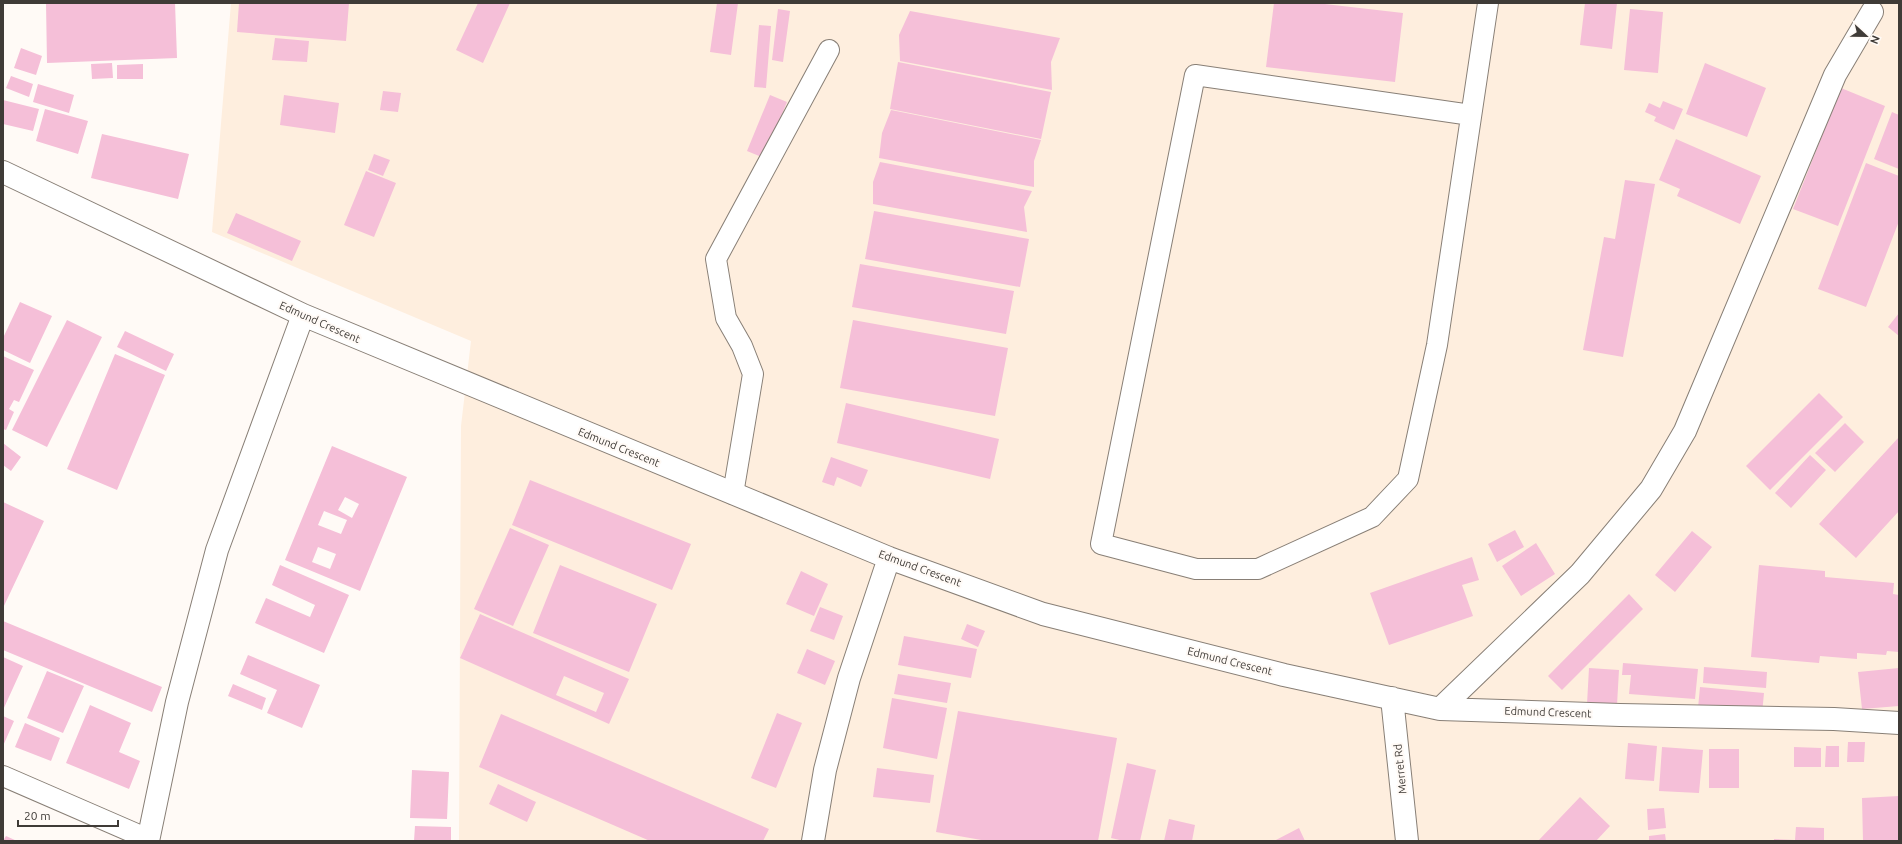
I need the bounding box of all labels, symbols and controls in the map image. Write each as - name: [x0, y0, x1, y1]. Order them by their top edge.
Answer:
- north arrow: [1846, 16, 1886, 56]
- text: N: [1868, 34, 1882, 46]
- street label: Edmund Crescent: [278, 299, 363, 345]
- street label: Edmund Crescent: [576, 425, 662, 469]
- street label: Edmund Crescent: [877, 547, 964, 589]
- street label: Edmund Crescent: [1186, 645, 1274, 678]
- street label: Edmund Crescent: [1504, 704, 1592, 720]
- street label: Merret Rd: [1391, 743, 1409, 795]
- scale bar: [18, 802, 118, 828]
- text: 20 m: [24, 809, 51, 822]

